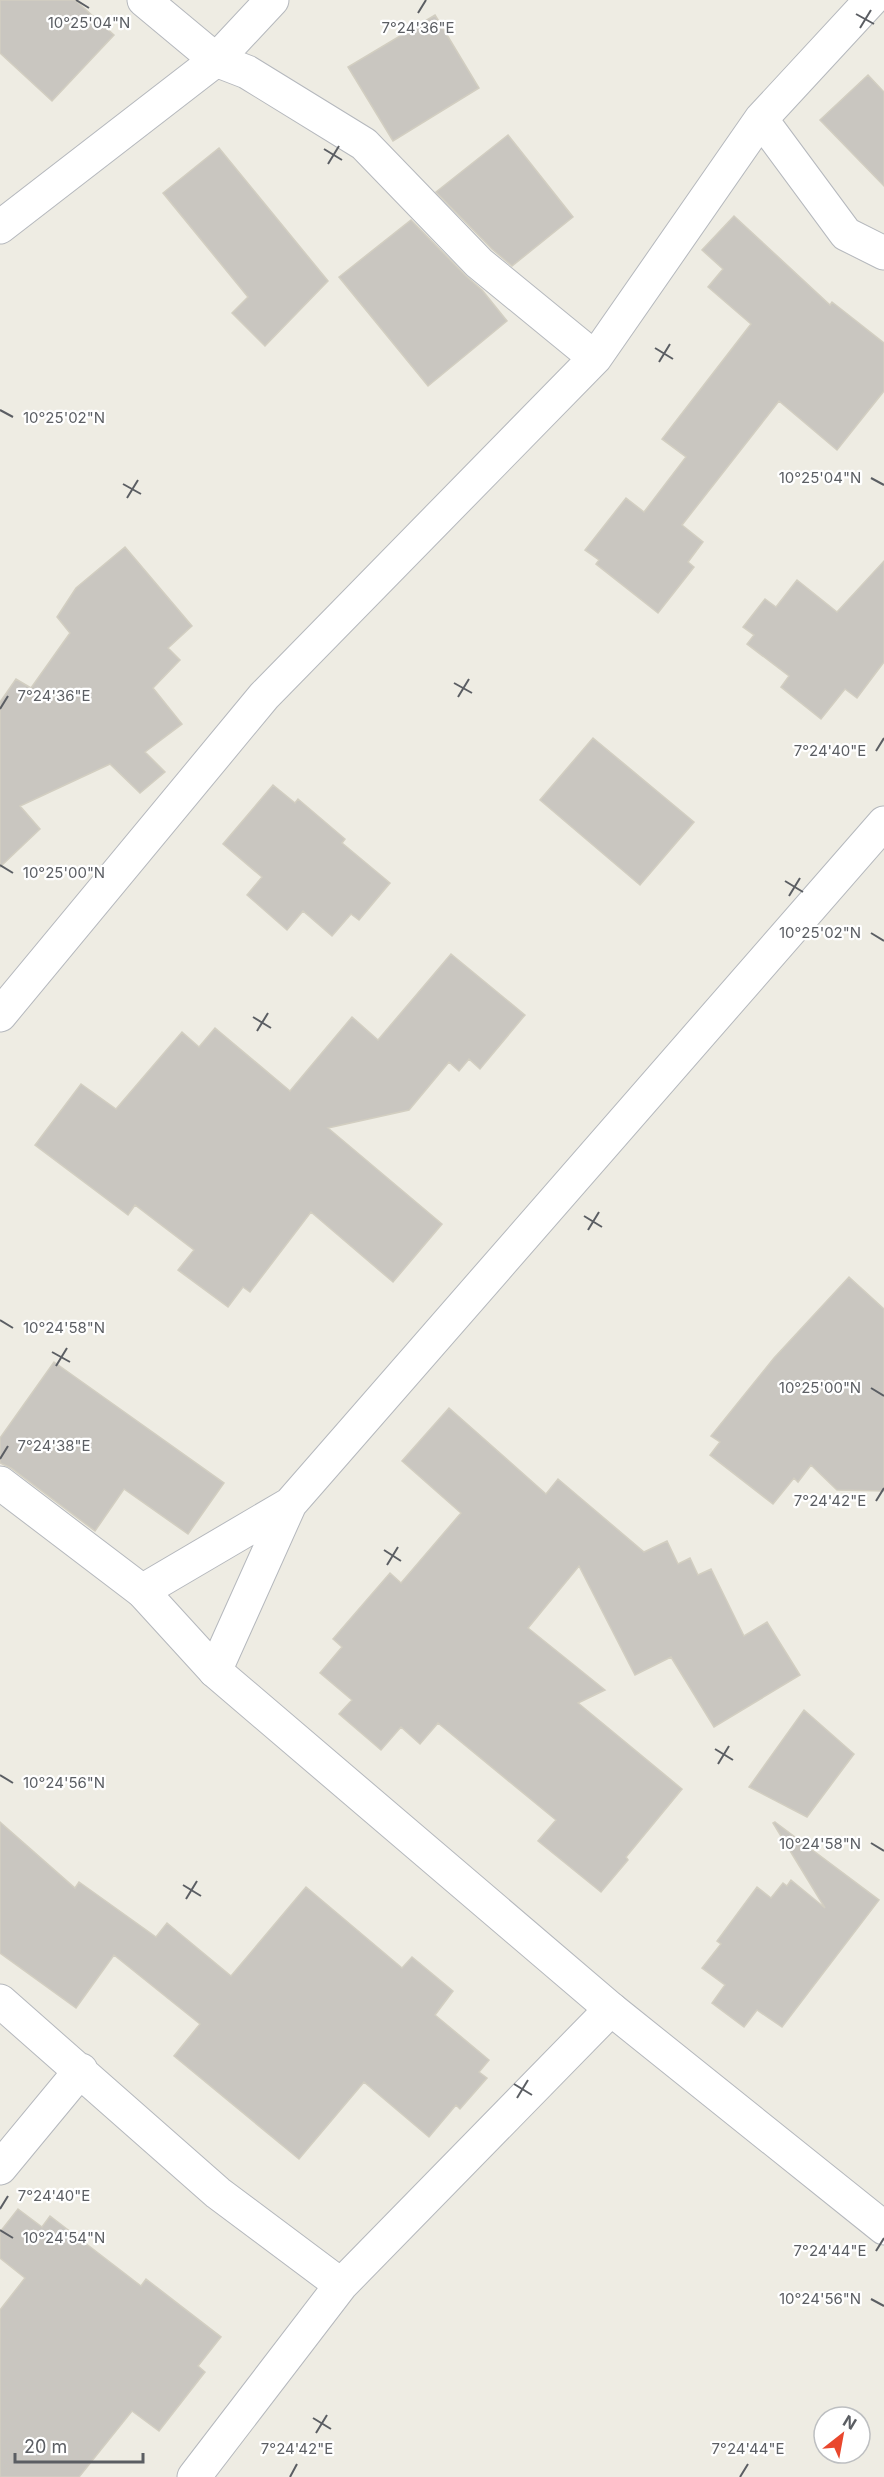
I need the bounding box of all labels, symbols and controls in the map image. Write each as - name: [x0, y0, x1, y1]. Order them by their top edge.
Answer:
- text: 10°25'04"N: [48, 13, 130, 32]
- text: 7°24'36"E: [382, 18, 455, 37]
- text: 10°25'02"N: [23, 408, 105, 427]
- text: 10°25'04"N: [779, 468, 861, 487]
- text: 7°24'36"E: [18, 686, 91, 705]
- text: 7°24'40"E: [794, 741, 866, 760]
- text: 10°25'00"N: [23, 863, 105, 882]
- text: 10°25'02"N: [779, 923, 861, 942]
- text: 10°24'58"N: [23, 1318, 105, 1337]
- text: 10°25'00"N: [779, 1378, 861, 1397]
- text: 7°24'38"E: [18, 1436, 90, 1455]
- text: 7°24'42"E: [794, 1491, 866, 1510]
- text: 10°24'56"N: [23, 1773, 105, 1792]
- text: 10°24'58"N: [779, 1834, 861, 1853]
- text: 7°24'40"E: [18, 2186, 90, 2205]
- text: 10°24'54"N: [23, 2228, 105, 2247]
- text: 7°24'44"E: [794, 2241, 866, 2260]
- text: 10°24'56"N: [779, 2289, 861, 2308]
- north arrow: [812, 2405, 872, 2465]
- text: N: [839, 2410, 860, 2434]
- scale bar: [15, 2426, 142, 2464]
- text: 20 m: [24, 2436, 67, 2457]
- text: 7°24'42"E: [261, 2439, 333, 2458]
- text: 7°24'44"E: [712, 2439, 784, 2458]

